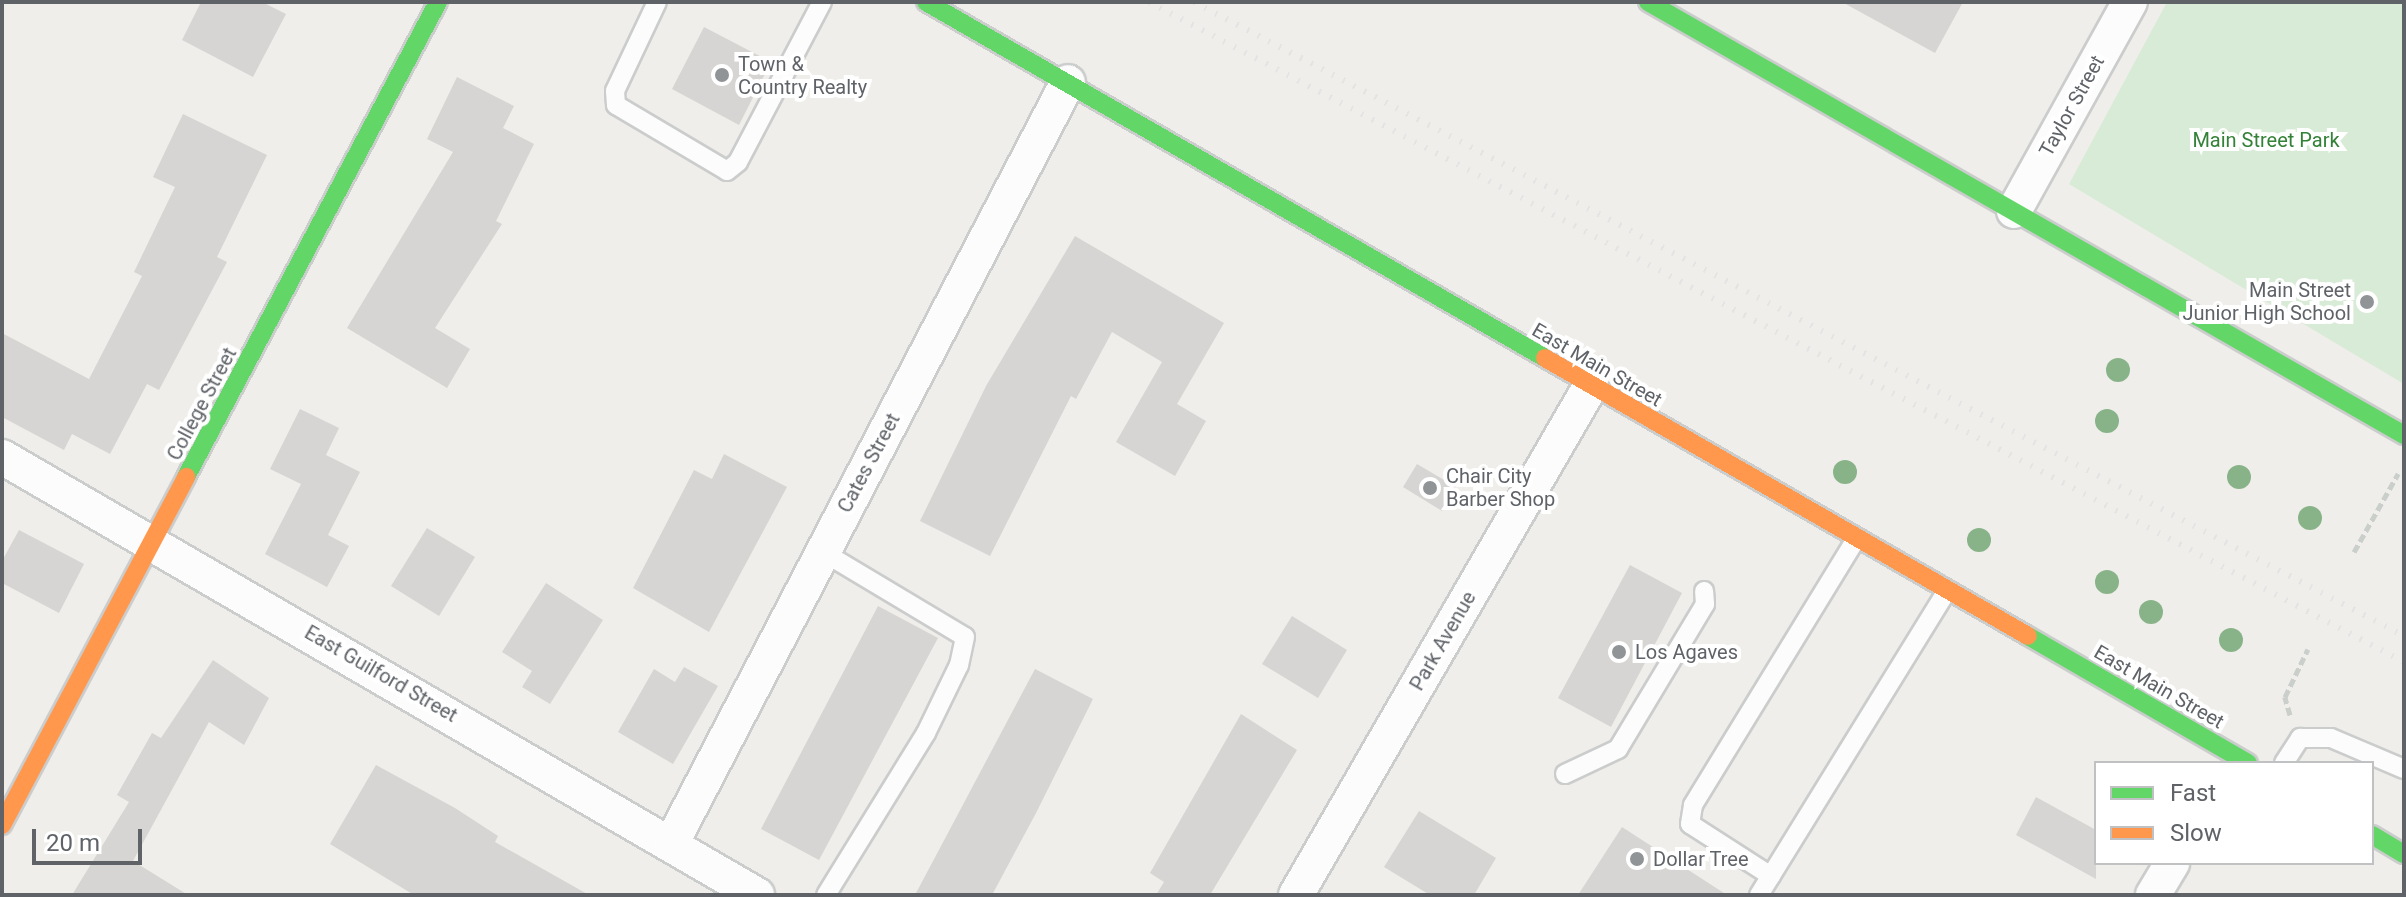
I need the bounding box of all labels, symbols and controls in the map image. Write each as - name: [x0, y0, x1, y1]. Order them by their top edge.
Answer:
- street label: Taylor Street: [2034, 51, 2110, 161]
- place label: Town & Country Realty: [738, 52, 867, 99]
- marker: Town & Country Realty: [713, 66, 731, 84]
- park label: Main Street Park: [2192, 128, 2340, 152]
- place label: Main Street Junior High School: [2183, 278, 2351, 325]
- marker: Main Street Junior High School: [2358, 293, 2376, 311]
- street label: East Main Street: [1528, 318, 1666, 412]
- street label: College Street: [162, 343, 242, 465]
- street label: Cates Street: [833, 409, 905, 517]
- place label: Chair City Barber Shop: [1446, 464, 1555, 511]
- marker: Chair City Barber Shop: [1421, 479, 1439, 497]
- street label: Park Avenue: [1405, 587, 1481, 695]
- street label: East Guilford Street: [300, 621, 462, 727]
- place label: Los Agaves: [1635, 640, 1738, 664]
- street label: East Main Street: [2090, 640, 2228, 734]
- marker: Los Agaves: [1610, 643, 1628, 661]
- legend: [2094, 761, 2374, 865]
- text: Fast: [2170, 779, 2216, 807]
- scale bar: [36, 813, 146, 863]
- text: Slow: [2170, 819, 2222, 847]
- text: 20 m: [46, 829, 100, 857]
- place label: Dollar Tree: [1653, 847, 1749, 871]
- marker: Dollar Tree: [1628, 850, 1646, 868]

